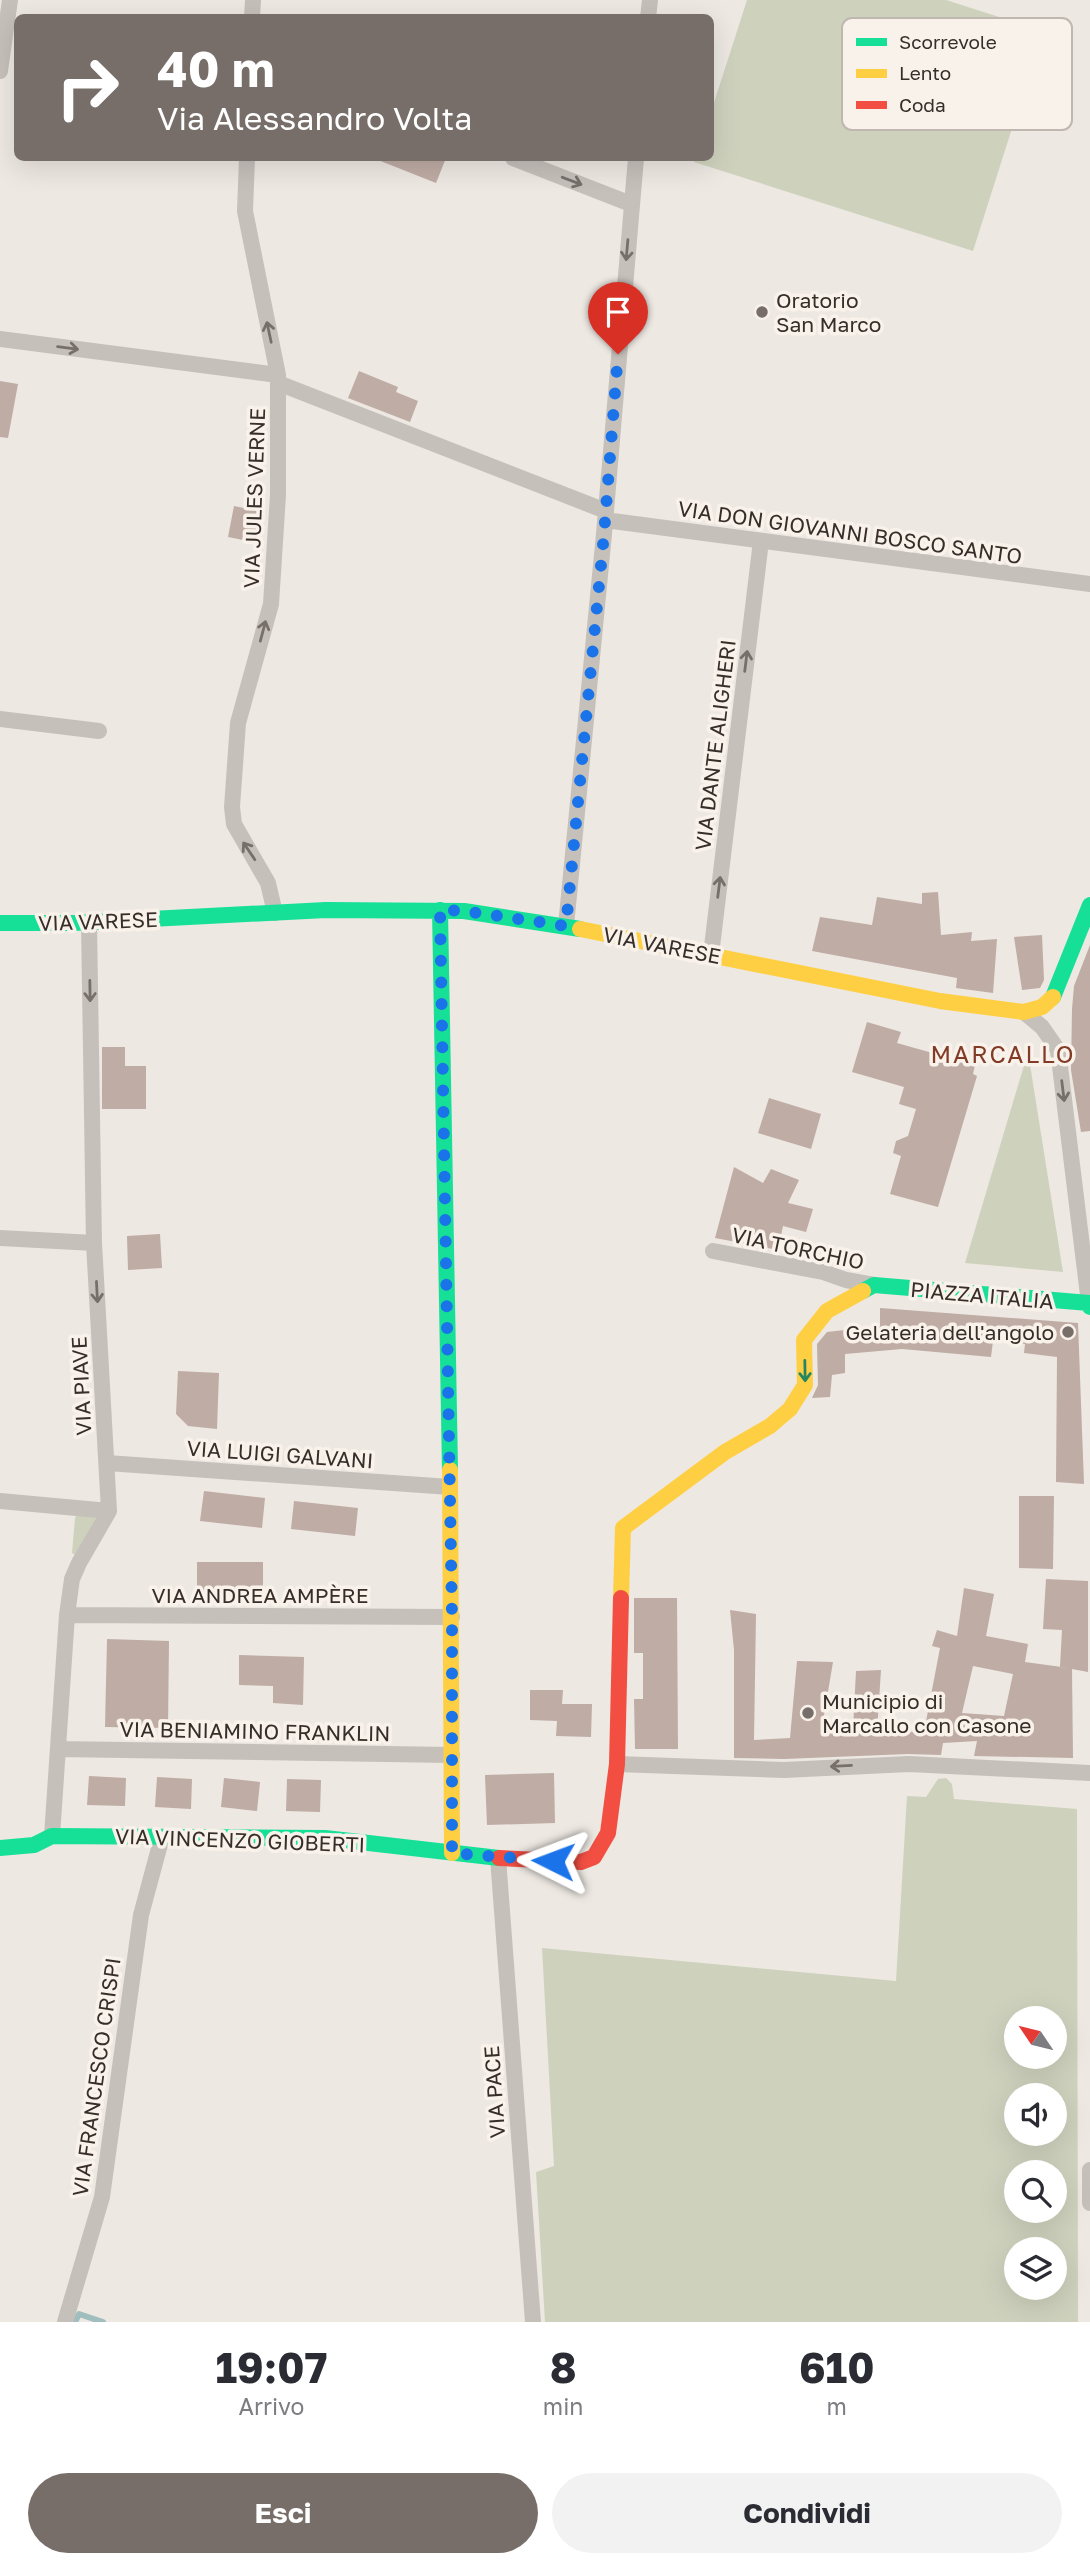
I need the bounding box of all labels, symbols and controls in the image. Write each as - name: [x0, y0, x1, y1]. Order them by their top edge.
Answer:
- legend: [842, 18, 1072, 130]
- text: Scorrevole: [899, 30, 997, 53]
- text: 40 m: [157, 39, 275, 98]
- icon: right: [42, 42, 133, 133]
- text: Lento: [899, 61, 951, 84]
- text: Coda: [899, 93, 946, 116]
- text: Via Alessandro Volta: [157, 99, 472, 137]
- one-way arrow: [561, 175, 583, 188]
- one-way arrow: [620, 238, 633, 261]
- pin: [588, 282, 648, 354]
- place label: Oratorio San Marco: [776, 287, 881, 337]
- icon: arrive: [599, 293, 637, 331]
- marker: Oratorio San Marco: [754, 304, 770, 320]
- one-way arrow: [262, 321, 276, 344]
- one-way arrow: [56, 341, 79, 354]
- street label: VIA JULES VERNE: [238, 407, 270, 589]
- street label: VIA DON GIOVANNI BOSCO SANTO: [676, 495, 1024, 569]
- one-way arrow: [258, 620, 271, 642]
- street label: VIA DANTE ALIGHERI: [689, 638, 741, 852]
- one-way arrow: [740, 651, 753, 673]
- one-way arrow: [241, 841, 255, 861]
- one-way arrow: [712, 876, 725, 899]
- street label: VIA VARESE: [38, 906, 158, 936]
- street label: VIA VARESE: [601, 921, 723, 969]
- one-way arrow: [83, 979, 97, 1002]
- district label: MARCALLO: [930, 1039, 1076, 1068]
- one-way arrow: [1057, 1079, 1070, 1102]
- street label: VIA TORCHIO: [729, 1221, 867, 1275]
- street label: PIAZZA ITALIA: [909, 1276, 1055, 1314]
- one-way arrow: [91, 1280, 104, 1303]
- place label: Gelateria dell'angolo: [845, 1319, 1054, 1345]
- marker: Gelateria dell'angolo: [1060, 1324, 1076, 1340]
- street label: VIA PIAVE: [65, 1336, 97, 1436]
- one-way arrow: [798, 1360, 812, 1383]
- street label: VIA LUIGI GALVANI: [186, 1435, 374, 1473]
- street label: VIA ANDREA AMPÈRE: [152, 1582, 368, 1608]
- place label: Municipio di Marcallo con Casone: [822, 1688, 1031, 1738]
- marker: Municipio di Marcallo con Casone: [800, 1705, 816, 1721]
- street label: VIA BENIAMINO FRANKLIN: [119, 1716, 391, 1746]
- one-way arrow: [830, 1760, 852, 1773]
- street label: VIA VINCENZO GIOBERTI: [114, 1823, 366, 1857]
- position arrow: [516, 1824, 590, 1898]
- street label: VIA FRANCESCO CRISPI: [66, 1956, 126, 2198]
- north arrow: [1004, 2006, 1068, 2068]
- map controls: [1004, 2006, 1067, 2300]
- street label: VIA PACE: [478, 2045, 510, 2139]
- button: sound: [1004, 2083, 1067, 2146]
- button: search: [1004, 2160, 1067, 2223]
- button: layers: [1004, 2237, 1067, 2300]
- text: 19:07: [215, 2342, 327, 2392]
- text: 8: [550, 2342, 577, 2392]
- text: 610: [799, 2342, 875, 2392]
- text: Arrivo: [239, 2392, 304, 2420]
- text: min: [543, 2392, 583, 2420]
- text: m: [827, 2392, 847, 2420]
- button: Esci: [28, 2473, 538, 2553]
- button: Condividi: [552, 2473, 1062, 2553]

